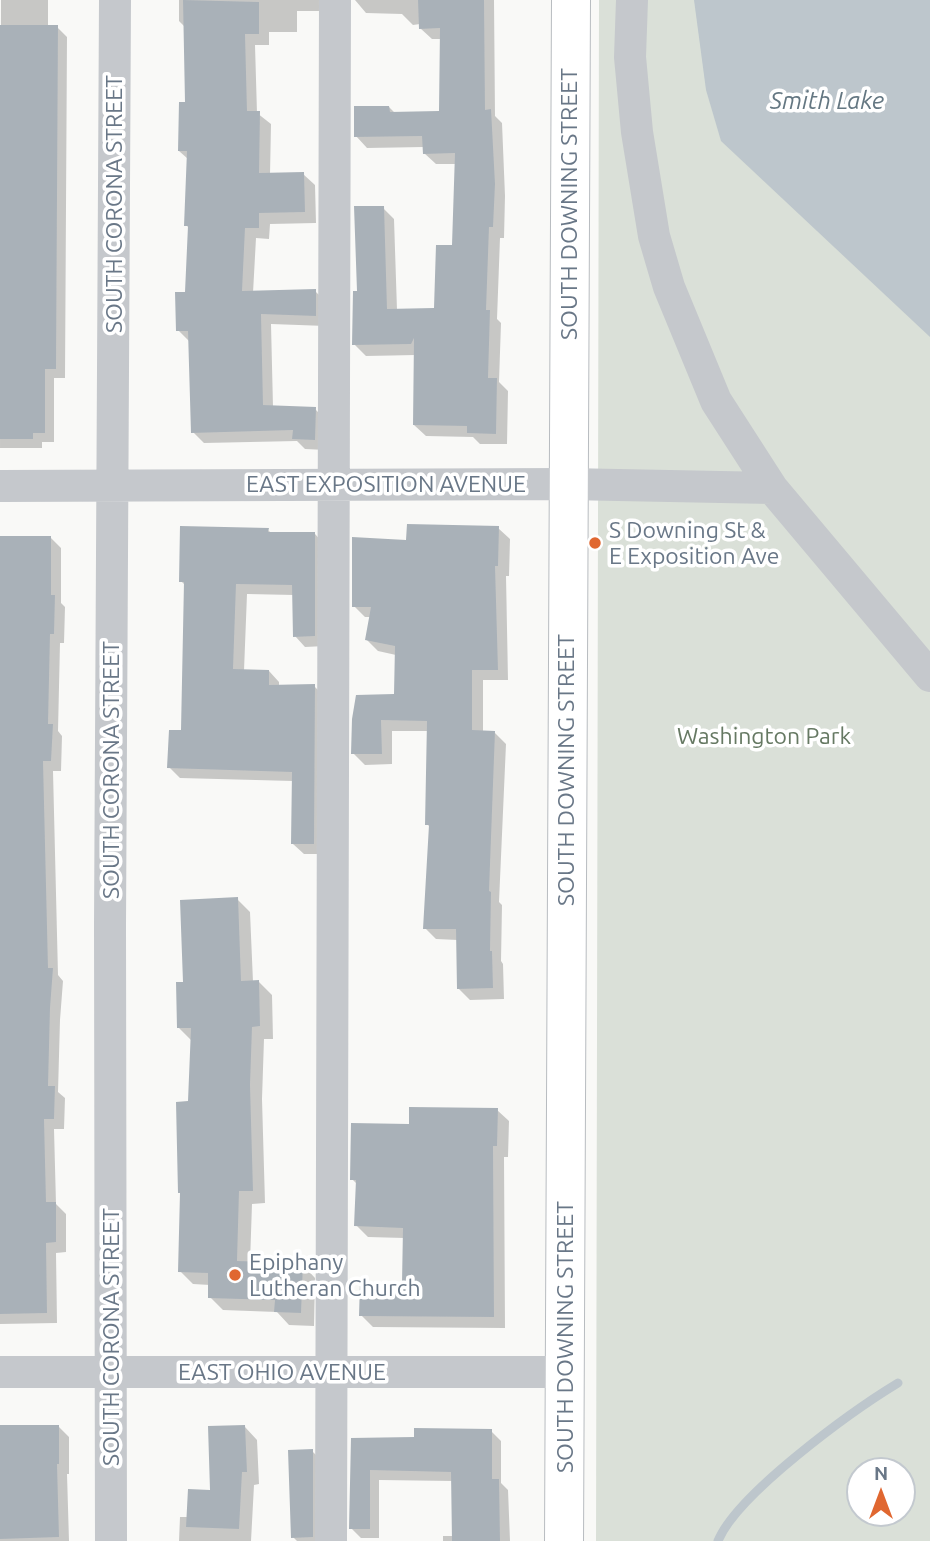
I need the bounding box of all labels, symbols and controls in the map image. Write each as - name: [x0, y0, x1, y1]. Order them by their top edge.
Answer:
- street label: SOUTH DOWNING STREET: [555, 68, 583, 340]
- street label: SOUTH CORONA STREET: [100, 75, 128, 333]
- water label: Smith Lake: [770, 87, 884, 115]
- street label: EAST EXPOSITION AVENUE: [246, 470, 526, 498]
- place label: S Downing St & E Exposition Ave: [609, 516, 779, 570]
- marker: S Downing St & E Exposition Ave: [587, 535, 603, 551]
- street label: SOUTH DOWNING STREET: [552, 634, 580, 906]
- street label: SOUTH CORONA STREET: [97, 641, 125, 899]
- park label: Washington Park: [677, 722, 851, 750]
- street label: SOUTH DOWNING STREET: [551, 1201, 579, 1473]
- street label: SOUTH CORONA STREET: [97, 1208, 125, 1466]
- place label: Epiphany Lutheran Church: [249, 1248, 421, 1302]
- marker: Epiphany Lutheran Church: [227, 1267, 243, 1283]
- street label: EAST OHIO AVENUE: [178, 1358, 386, 1386]
- north arrow: [846, 1457, 916, 1527]
- text: N: [874, 1462, 888, 1484]

